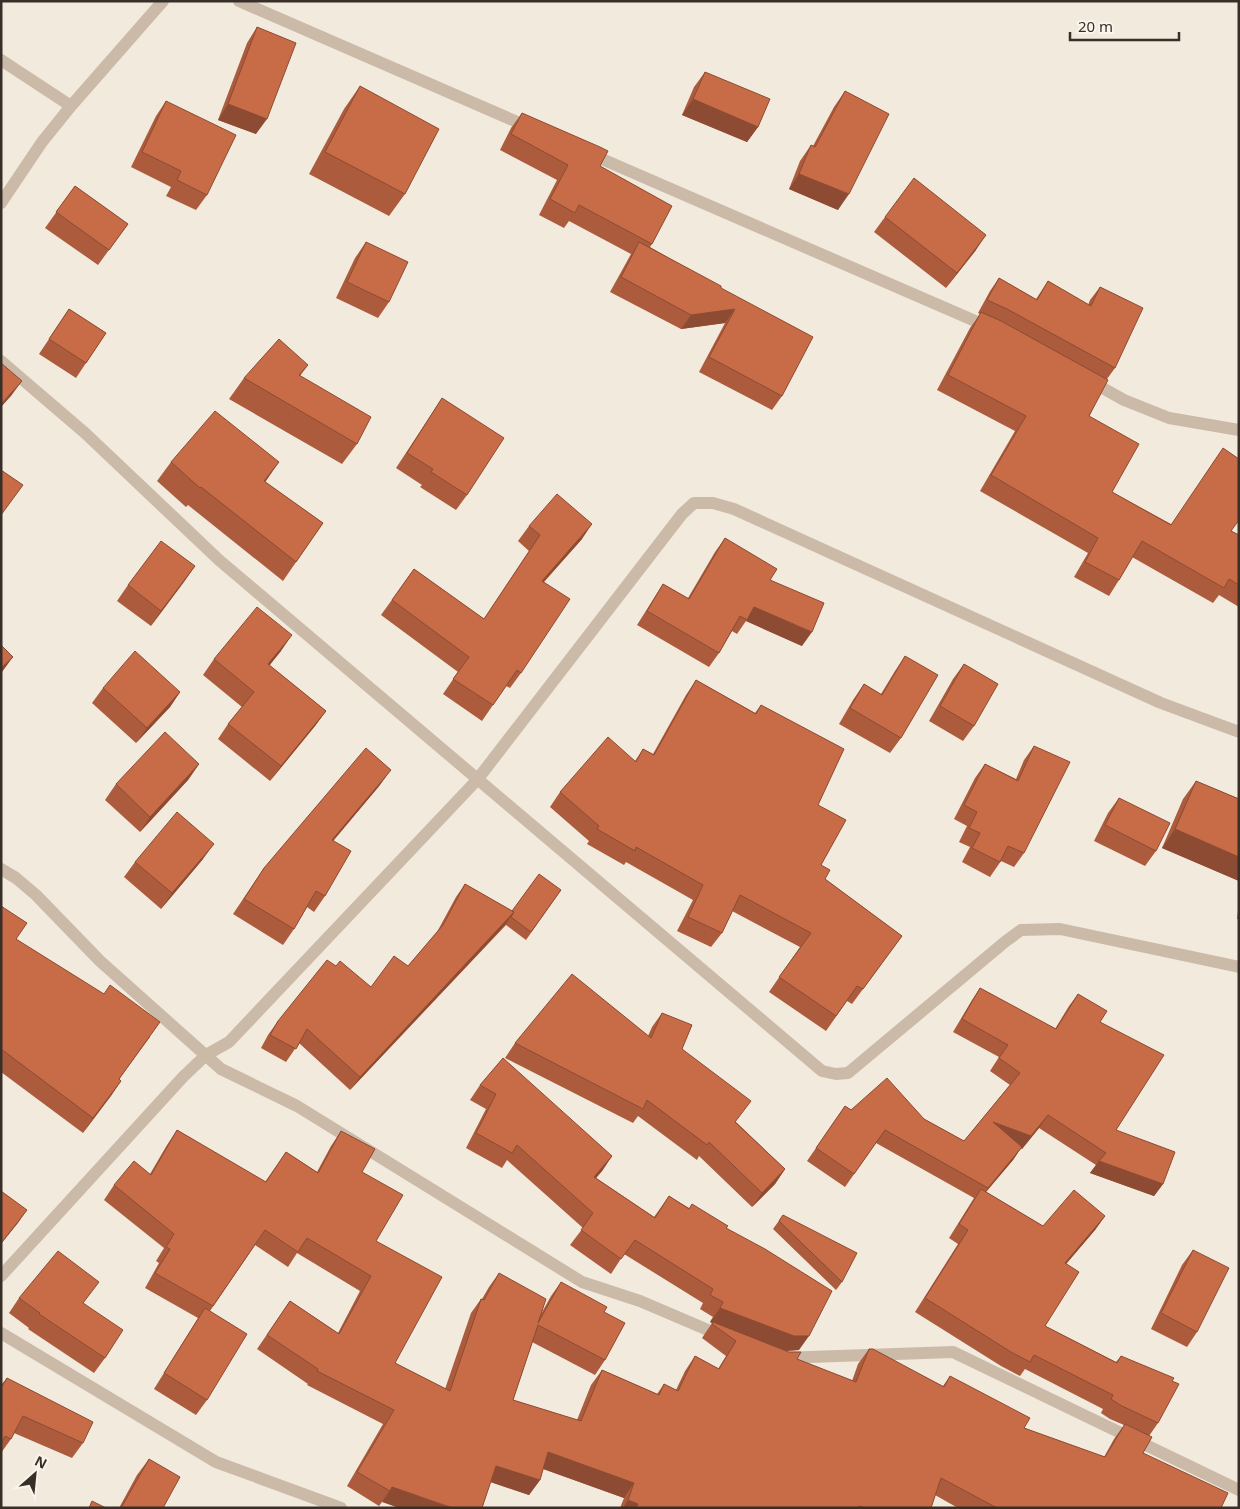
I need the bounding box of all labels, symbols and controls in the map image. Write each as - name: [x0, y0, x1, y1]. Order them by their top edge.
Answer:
- scale bar: [1070, 10, 1179, 42]
- text: 20 m: [1078, 16, 1113, 36]
- north arrow: [10, 1449, 60, 1499]
- text: N: [32, 1451, 51, 1473]

